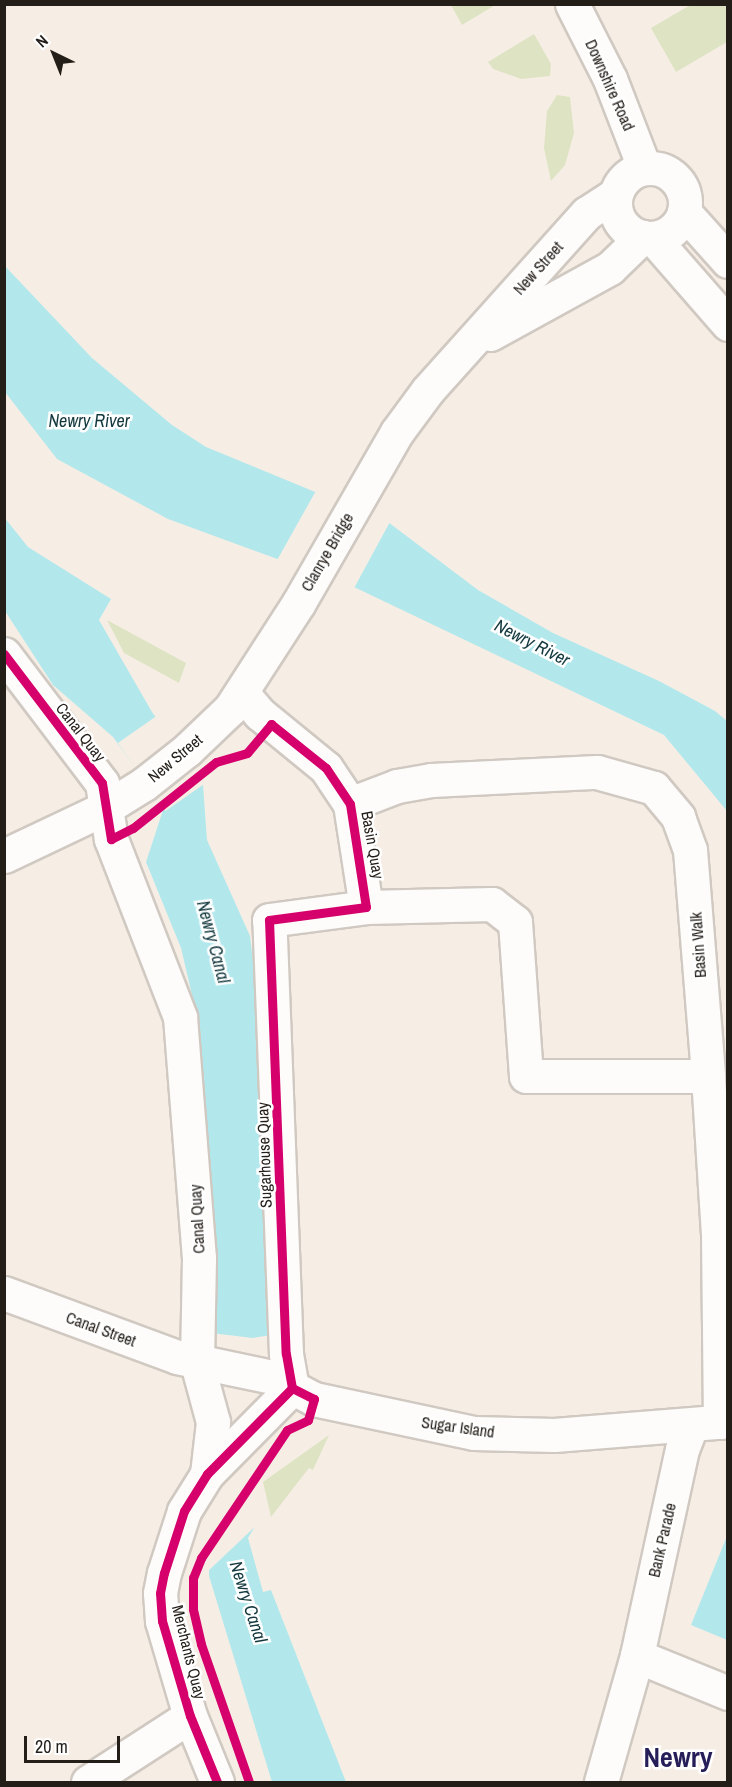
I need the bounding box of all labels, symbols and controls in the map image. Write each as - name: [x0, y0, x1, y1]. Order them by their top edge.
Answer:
- north arrow: [24, 24, 84, 84]
- text: N: [31, 30, 53, 52]
- street label: Downshire Road: [581, 36, 639, 134]
- street label: New Street: [509, 237, 567, 299]
- water label: Newry River: [48, 410, 130, 432]
- street label: Clanrye Bridge: [297, 509, 357, 595]
- water label: Newry River: [491, 615, 573, 671]
- street label: Canal Quay: [52, 699, 110, 765]
- street label: New Street: [144, 730, 206, 786]
- street label: Basin Quay: [358, 810, 388, 880]
- water label: Newry Canal: [192, 898, 234, 986]
- street label: Basin Walk: [686, 911, 710, 979]
- street label: Sugarhouse Quay: [253, 1102, 275, 1208]
- street label: Canal Quay: [186, 1184, 208, 1254]
- street label: Canal Street: [63, 1308, 139, 1350]
- street label: Sugar Island: [420, 1412, 496, 1442]
- street label: Bank Parade: [644, 1501, 680, 1579]
- water label: Newry Canal: [225, 1558, 271, 1646]
- street label: Merchants Quay: [168, 1603, 210, 1701]
- scale bar: [27, 1724, 123, 1762]
- text: 20 m: [35, 1734, 68, 1759]
- district label: Newry: [644, 1740, 712, 1774]

